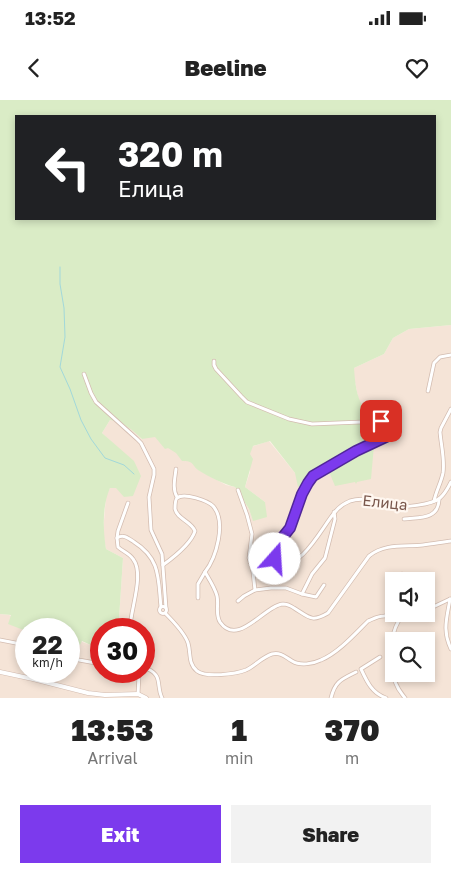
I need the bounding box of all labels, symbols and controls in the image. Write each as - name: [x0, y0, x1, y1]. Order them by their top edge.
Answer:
- text: 13:52: [25, 6, 76, 29]
- icon: back: [20, 54, 48, 82]
- text: Beeline: [184, 54, 267, 81]
- icon: heart: [403, 54, 431, 82]
- text: 320 m: [118, 133, 223, 175]
- icon: left: [35, 135, 100, 200]
- text: Елица: [118, 175, 184, 202]
- pin: [360, 400, 402, 442]
- icon: arrive: [367, 407, 395, 435]
- street label: Елица: [362, 491, 408, 513]
- position arrow: [248, 532, 300, 584]
- map controls: [385, 572, 435, 682]
- button: sound: [385, 572, 435, 622]
- speed limit sign: 30: [90, 618, 155, 683]
- text: 22: [32, 629, 63, 660]
- button: search: [385, 632, 435, 682]
- text: km/h: [32, 655, 63, 670]
- text: 13:53: [71, 712, 154, 748]
- text: 1: [231, 712, 247, 748]
- text: 370: [325, 712, 380, 748]
- text: Arrival: [87, 748, 138, 768]
- text: min: [225, 748, 253, 768]
- text: m: [345, 748, 359, 768]
- button: Exit: [20, 805, 221, 863]
- button: Share: [231, 805, 431, 863]

